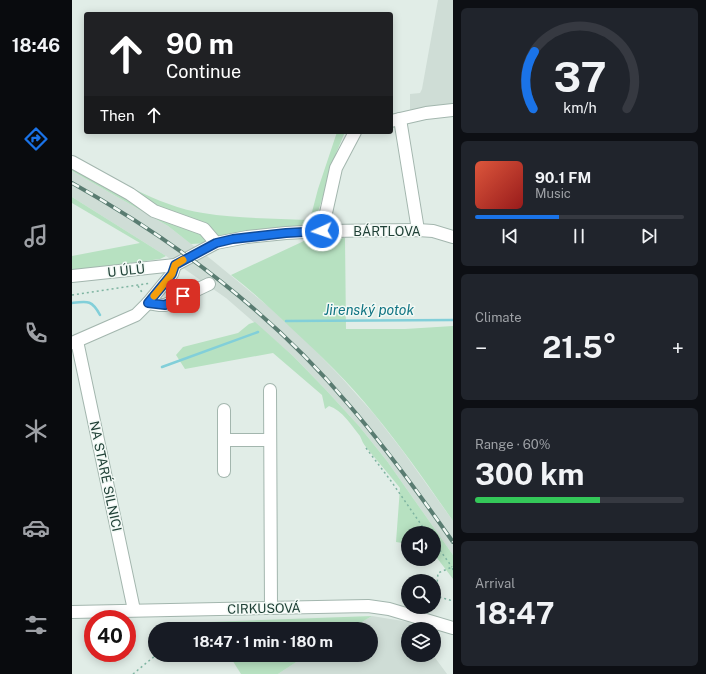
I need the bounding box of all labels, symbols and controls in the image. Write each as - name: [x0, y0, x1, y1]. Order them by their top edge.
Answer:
- text: 90 m: [166, 27, 234, 60]
- icon: ahead: [100, 28, 152, 80]
- text: 18:46: [12, 35, 60, 56]
- text: 37: [553, 51, 606, 100]
- text: Continue: [166, 61, 241, 82]
- text: km/h: [563, 98, 596, 115]
- icon: ahead: [143, 104, 165, 126]
- text: Then: [100, 107, 135, 124]
- icon: directions: [22, 125, 50, 153]
- text: 90.1 FM: [535, 169, 591, 186]
- text: Music: [535, 186, 571, 201]
- position arrow: [301, 210, 343, 252]
- icon: music: [22, 222, 50, 250]
- street label: BÁRTLOVA: [353, 223, 421, 239]
- icon: previous: [499, 225, 521, 247]
- icon: pause: [568, 225, 590, 247]
- icon: next: [638, 225, 660, 247]
- street label: U ÚLŮ: [106, 260, 146, 280]
- pin: [166, 279, 200, 313]
- icon: arrive: [172, 285, 194, 307]
- water label: Jirenský potok: [324, 302, 414, 318]
- text: Climate: [475, 310, 522, 325]
- icon: phone: [22, 319, 50, 347]
- text: 21.5°: [542, 329, 617, 365]
- text: −: [475, 335, 487, 361]
- text: +: [672, 335, 684, 361]
- icon: climate: [22, 417, 50, 445]
- street label: NA STARÉ SILNICI: [86, 419, 126, 533]
- text: Range · 60%: [475, 437, 550, 452]
- text: 300 km: [475, 456, 584, 492]
- icon: car: [22, 514, 50, 542]
- map controls: [401, 526, 441, 662]
- button: sound: [401, 526, 441, 566]
- button: search: [401, 574, 441, 614]
- text: Arrival: [475, 576, 515, 591]
- text: 18:47: [475, 595, 554, 631]
- street label: CIRKUSOVÁ: [227, 599, 301, 617]
- speed limit sign: 40: [84, 610, 136, 662]
- icon: filters: [22, 611, 50, 639]
- button: layers: [401, 622, 441, 662]
- text: 18:47 · 1 min · 180 m: [193, 633, 333, 650]

